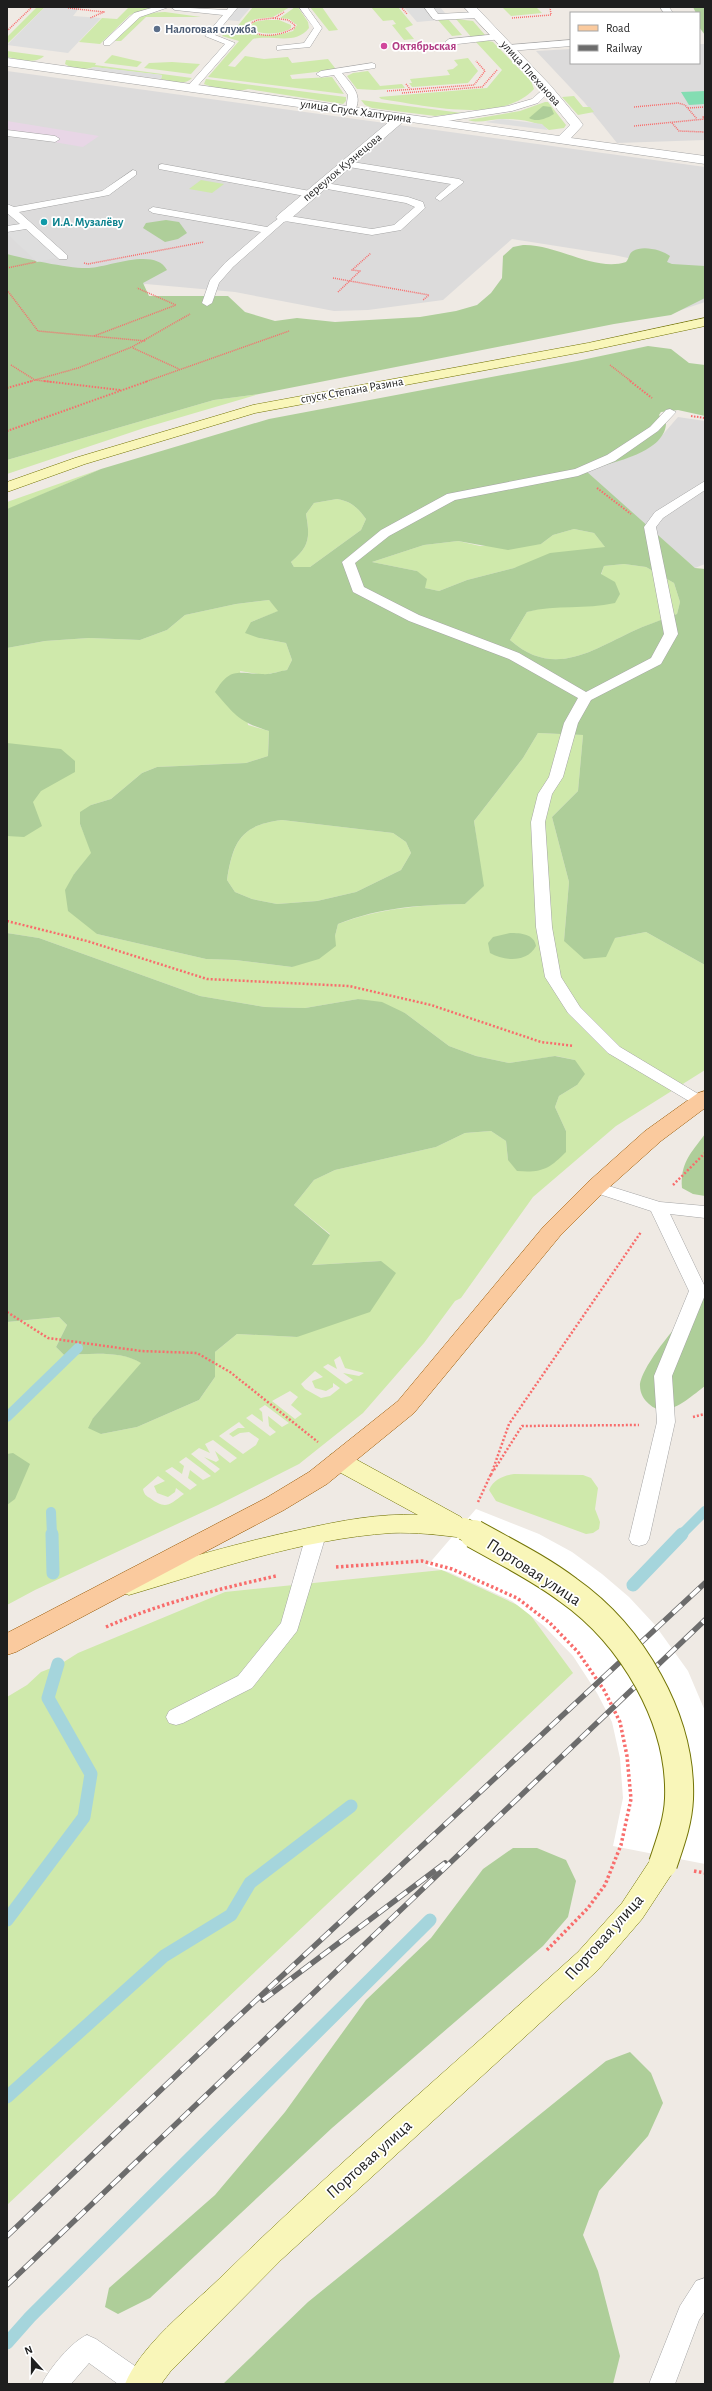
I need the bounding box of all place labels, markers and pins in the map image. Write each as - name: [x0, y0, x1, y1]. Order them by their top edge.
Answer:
- place label: Налоговая служба: [165, 23, 257, 36]
- marker: Налоговая служба: [152, 24, 162, 34]
- place label: Октябрьская: [392, 40, 456, 52]
- marker: Октябрьская: [379, 41, 389, 51]
- place label: И.А. Музалёву: [52, 216, 124, 229]
- marker: И.А. Музалёву: [39, 217, 49, 227]

